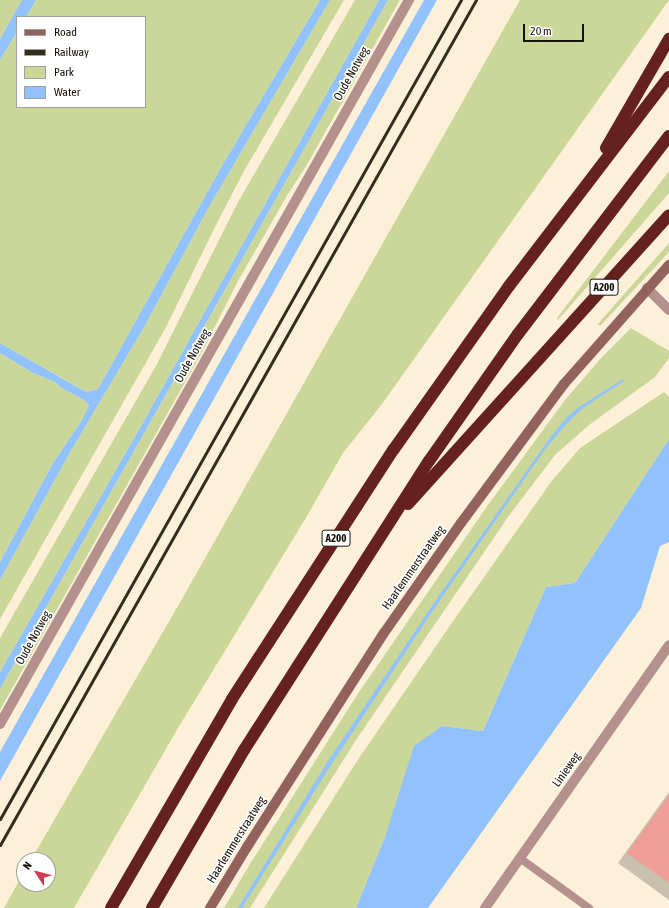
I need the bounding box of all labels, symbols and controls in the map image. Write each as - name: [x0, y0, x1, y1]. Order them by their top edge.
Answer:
- legend: [16, 16, 146, 108]
- scale bar: [525, 16, 586, 42]
- text: 20 m: [530, 24, 552, 38]
- text: Road: [54, 25, 77, 39]
- text: Railway: [54, 45, 89, 59]
- street label: Oude Notweg: [331, 45, 373, 103]
- text: Park: [54, 65, 74, 79]
- text: Water: [54, 85, 80, 99]
- road number: A200: [589, 278, 619, 296]
- street label: Oude Notweg: [172, 327, 214, 385]
- street label: Haarlemmerstraatweg: [380, 523, 448, 613]
- road number: A200: [321, 529, 351, 547]
- street label: Oude Notweg: [13, 609, 55, 667]
- street label: Linieweg: [550, 750, 584, 790]
- street label: Haarlemmerstraatweg: [204, 794, 270, 886]
- north arrow: [16, 852, 56, 892]
- text: N: [20, 859, 34, 872]

